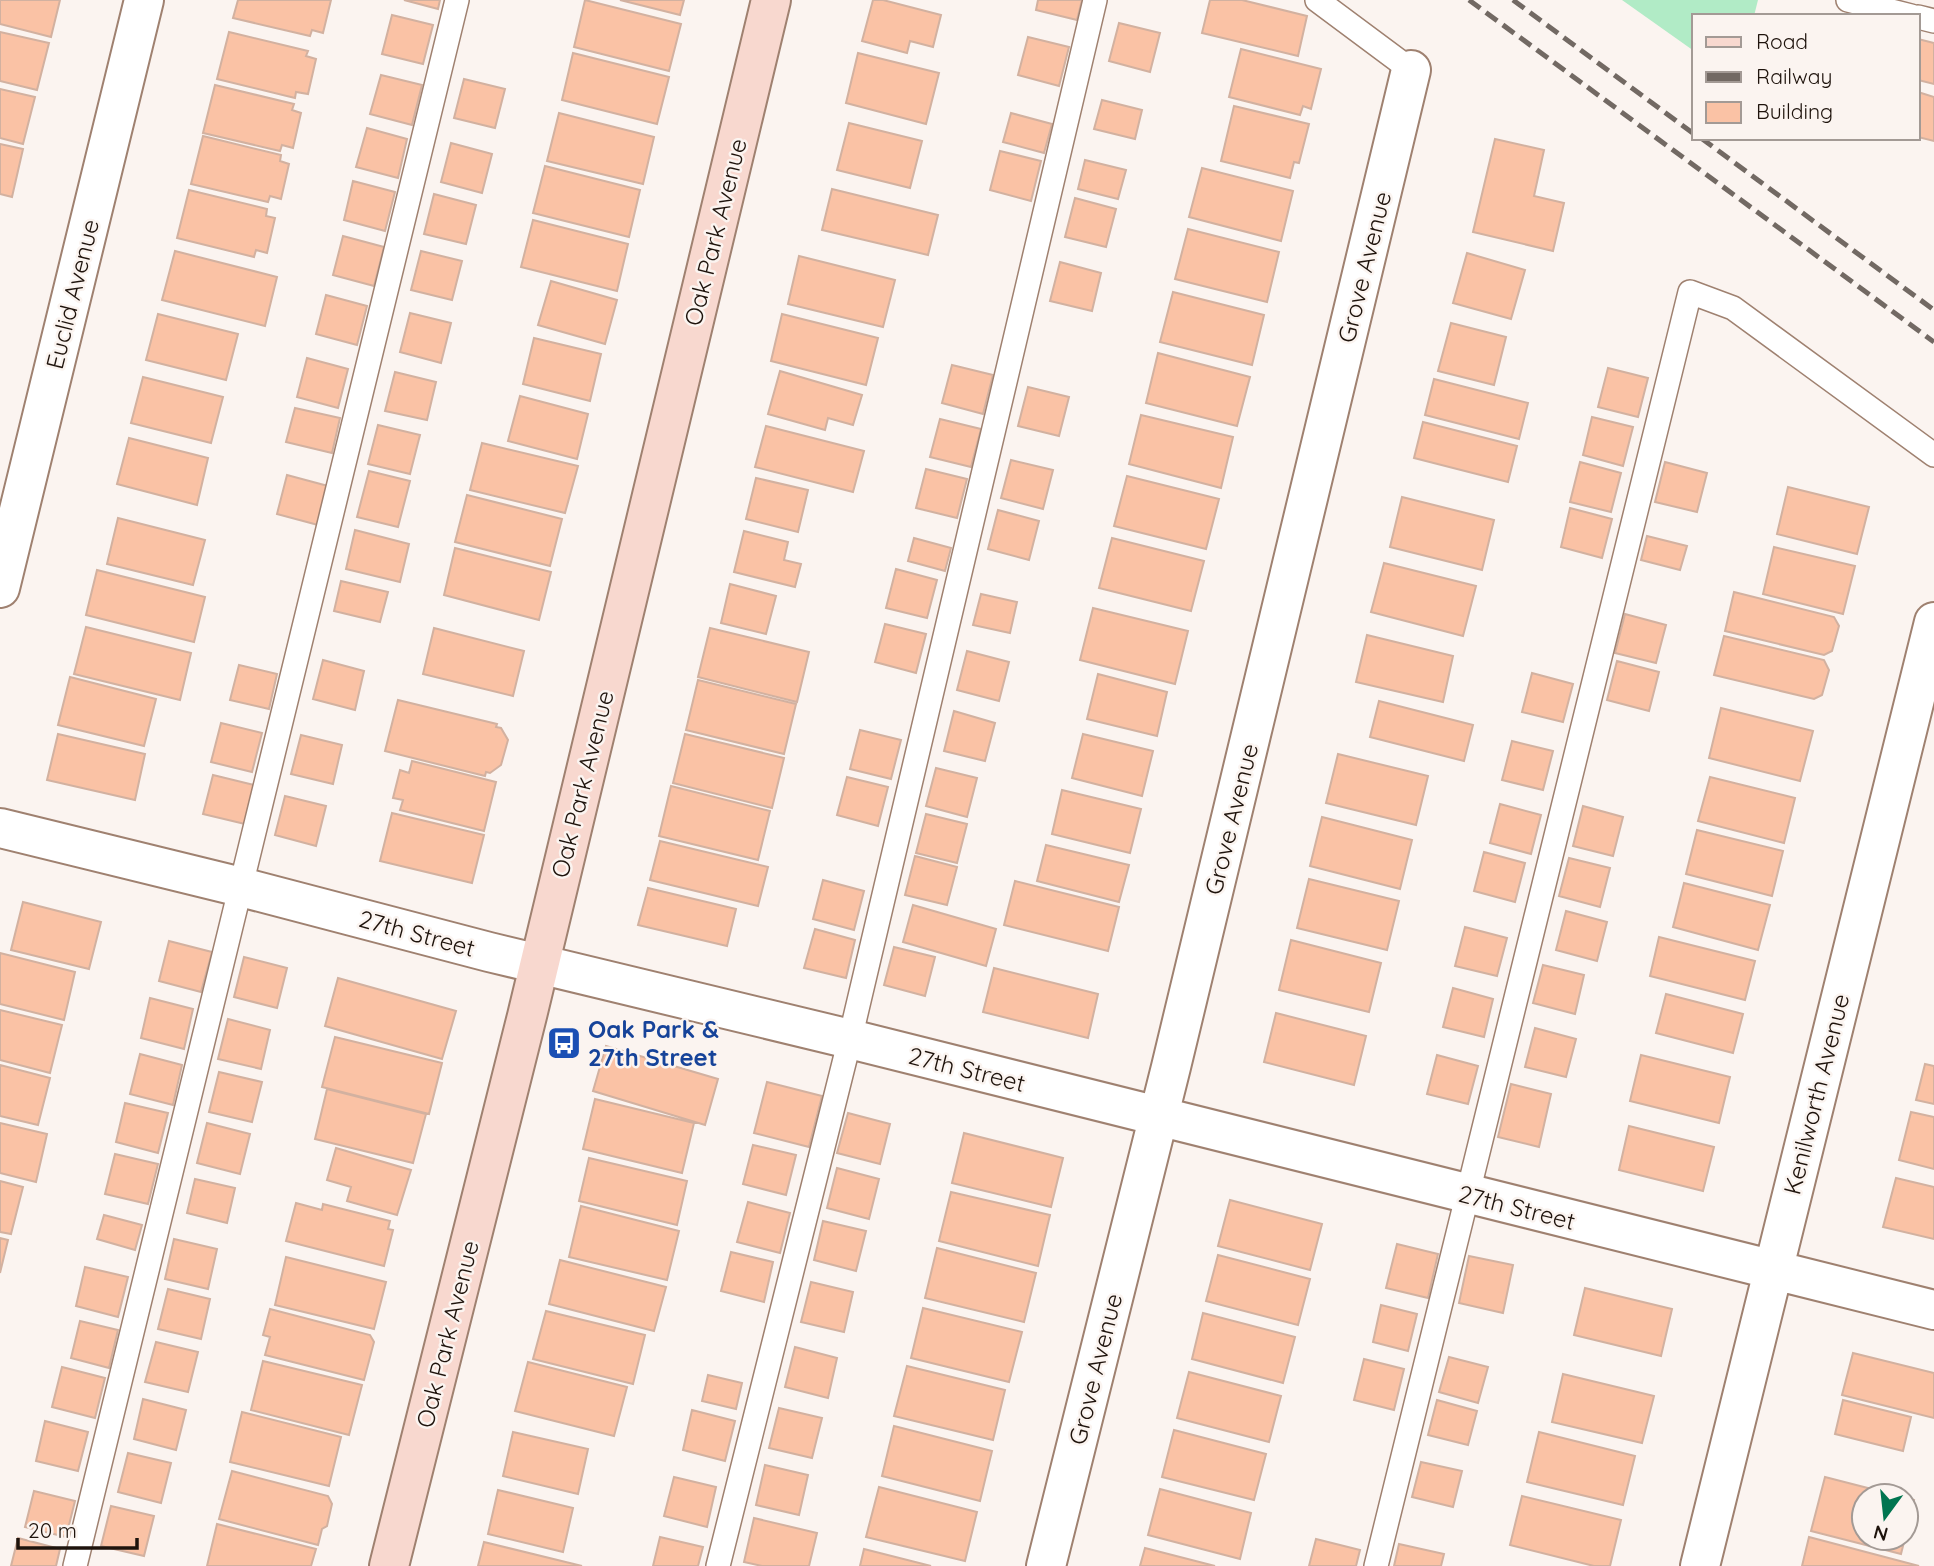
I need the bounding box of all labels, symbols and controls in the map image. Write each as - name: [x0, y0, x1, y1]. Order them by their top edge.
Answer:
- legend: [1692, 14, 1920, 140]
- text: Road: [1756, 28, 1808, 54]
- text: Railway: [1756, 63, 1832, 89]
- text: Building: [1756, 98, 1833, 124]
- street label: Oak Park Avenue: [677, 135, 753, 329]
- street label: Grove Avenue: [1331, 188, 1397, 346]
- street label: Euclid Avenue: [39, 216, 105, 372]
- street label: Oak Park Avenue: [544, 687, 620, 881]
- street label: Grove Avenue: [1198, 740, 1264, 898]
- street label: 27th Street: [356, 903, 478, 963]
- street label: Kenilworth Avenue: [1777, 991, 1855, 1197]
- place label: Oak Park & 27th Street: [588, 1014, 719, 1072]
- bus stop icon: Oak Park & 27th Street: [545, 1024, 583, 1062]
- street label: 27th Street: [906, 1040, 1028, 1098]
- street label: 27th Street: [1456, 1178, 1578, 1236]
- street label: Oak Park Avenue: [409, 1237, 485, 1431]
- street label: Grove Avenue: [1062, 1290, 1128, 1448]
- north arrow: [1850, 1482, 1920, 1552]
- scale bar: [18, 1506, 136, 1550]
- text: 20 m: [28, 1517, 77, 1543]
- text: N: [1871, 1520, 1890, 1547]

